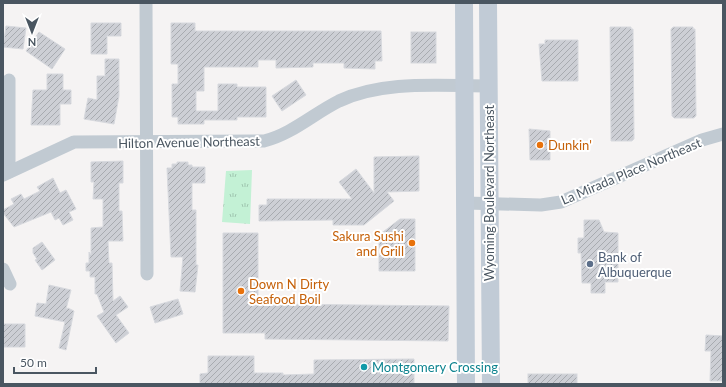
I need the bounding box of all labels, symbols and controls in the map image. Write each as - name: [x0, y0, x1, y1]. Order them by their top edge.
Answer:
- north arrow: [12, 12, 52, 52]
- text: N: [28, 36, 36, 49]
- street label: Wyoming Boulevard Northeast: [481, 104, 497, 281]
- street label: Hilton Avenue Northeast: [118, 133, 260, 151]
- street label: La Mirada Place Northeast: [559, 134, 704, 208]
- place label: Dunkin': [548, 137, 592, 153]
- marker: Dunkin': [535, 140, 545, 150]
- place label: Sakura Sushi and Grill: [332, 228, 404, 259]
- marker: Sakura Sushi and Grill: [407, 238, 417, 248]
- place label: Bank of Albuquerque: [598, 249, 672, 280]
- marker: Bank of Albuquerque: [585, 259, 595, 269]
- place label: Down N Dirty Seafood Boil: [249, 276, 329, 307]
- marker: Down N Dirty Seafood Boil: [236, 286, 246, 296]
- scale bar: [14, 349, 96, 375]
- text: 50 m: [20, 355, 47, 370]
- place label: Montgomery Crossing: [372, 359, 498, 375]
- marker: Montgomery Crossing: [359, 362, 369, 372]

